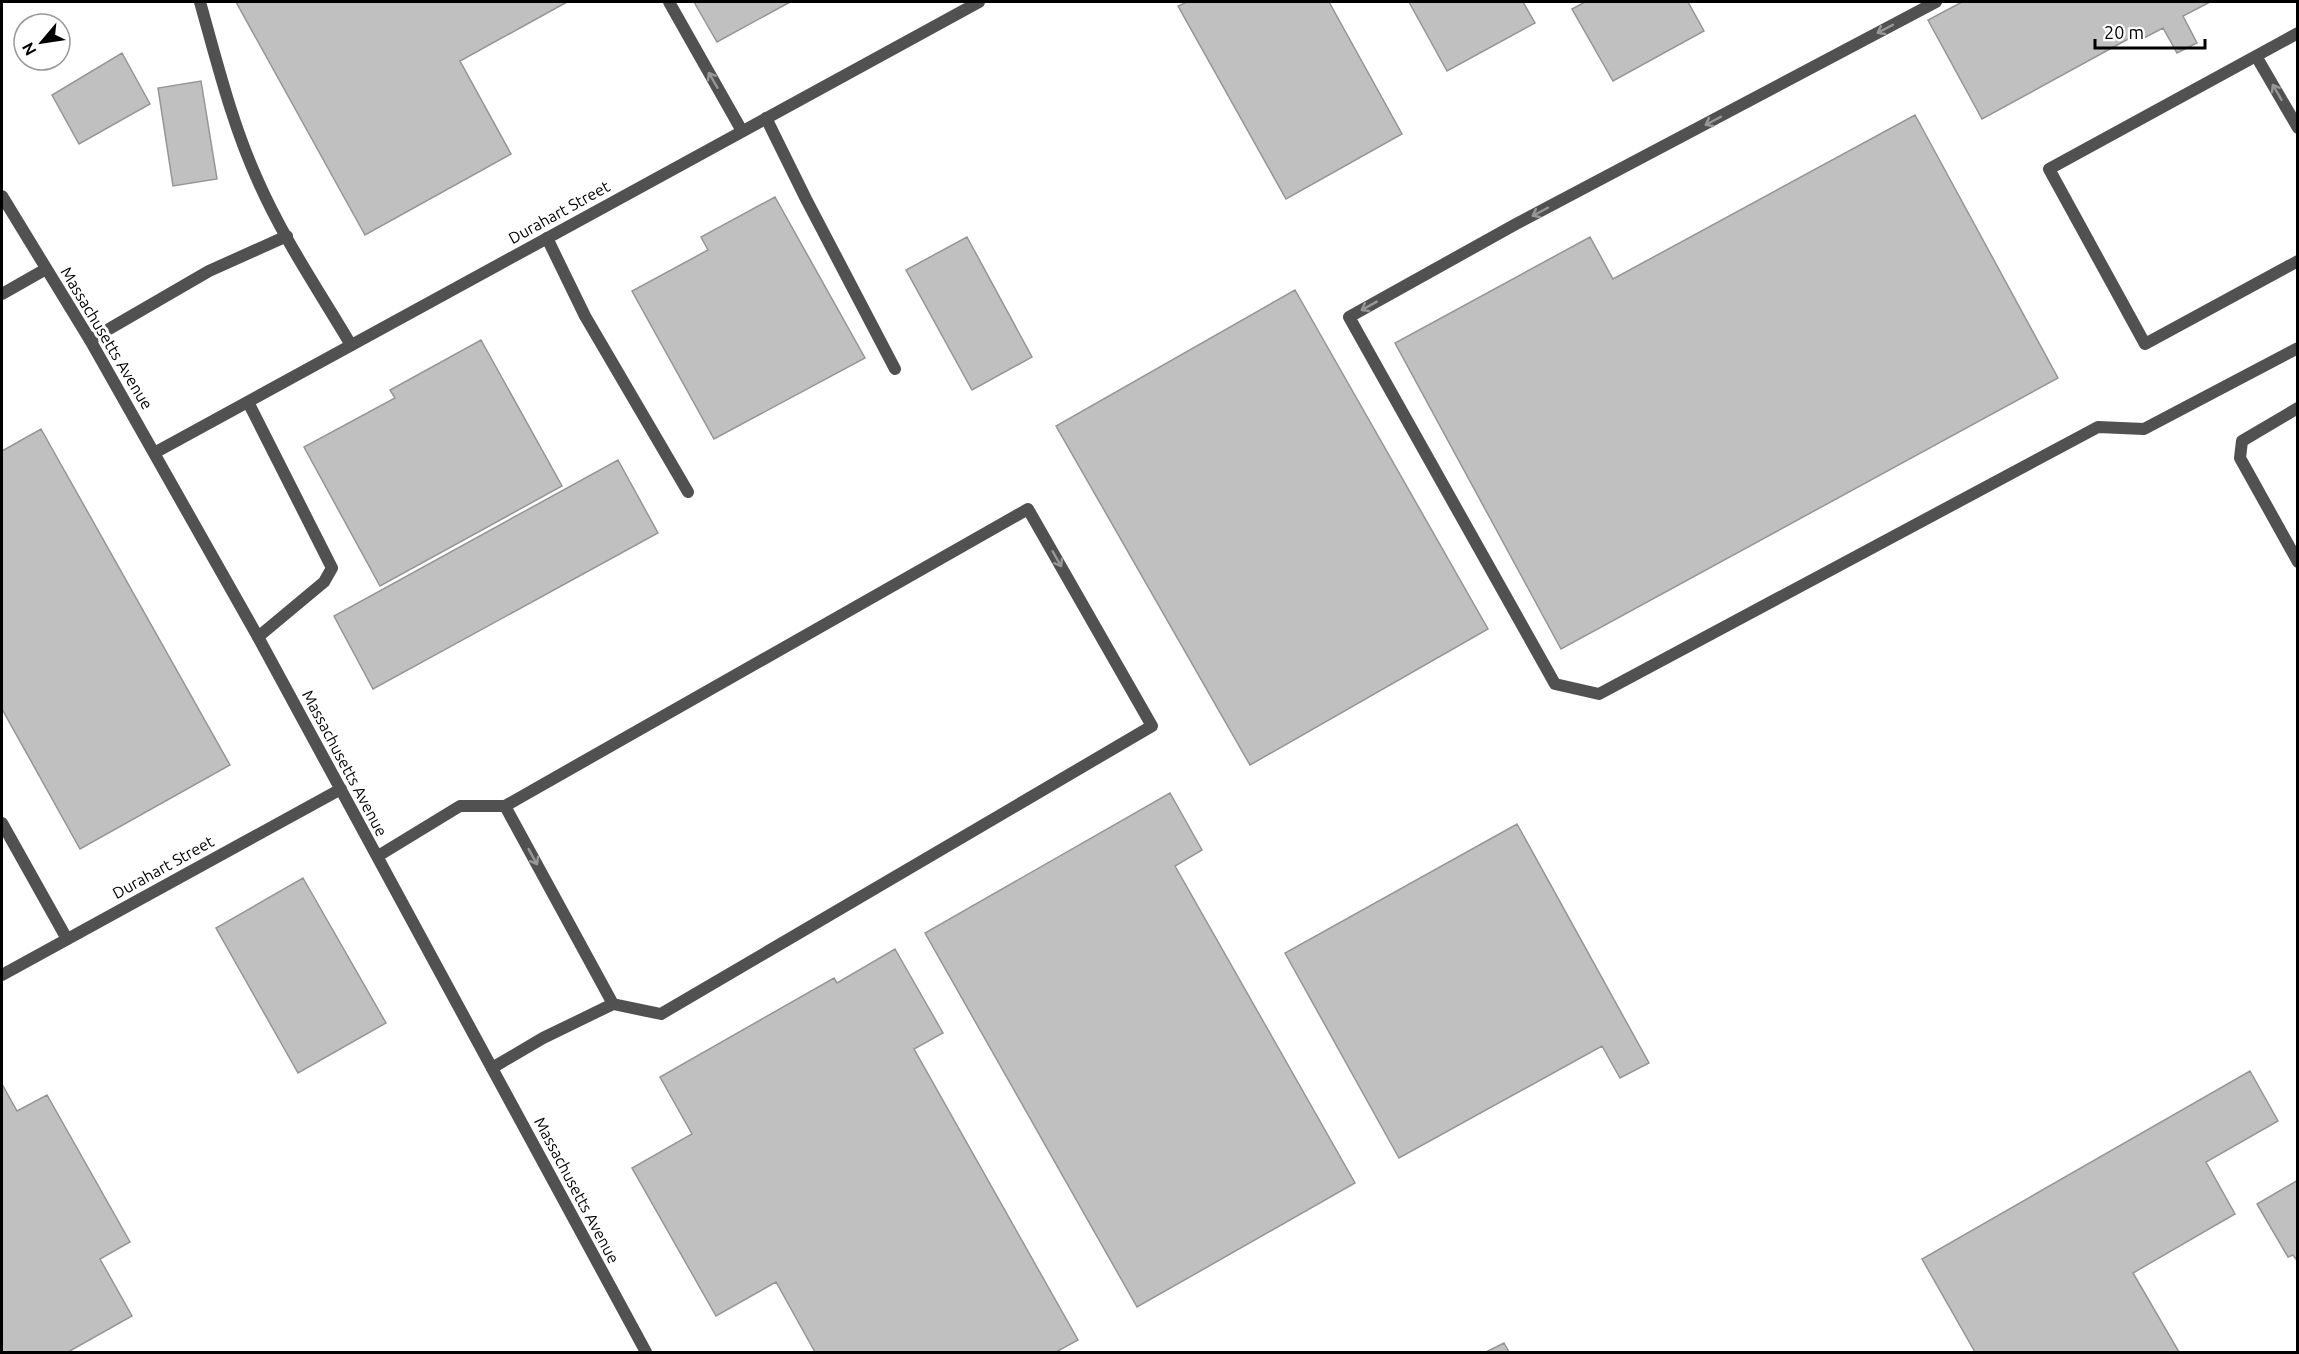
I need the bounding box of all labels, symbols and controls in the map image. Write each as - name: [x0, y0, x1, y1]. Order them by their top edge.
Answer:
- north arrow: [12, 12, 72, 72]
- scale bar: [2095, 12, 2204, 50]
- text: 20 m: [2104, 22, 2144, 42]
- one-way arrow: [1876, 24, 1894, 35]
- text: N: [18, 40, 40, 59]
- one-way arrow: [707, 72, 719, 89]
- one-way arrow: [2271, 84, 2283, 101]
- one-way arrow: [1705, 115, 1722, 127]
- street label: Durahart Street: [505, 176, 613, 247]
- one-way arrow: [1532, 206, 1549, 218]
- street label: Massachusetts Avenue: [57, 264, 157, 412]
- one-way arrow: [1361, 301, 1379, 312]
- one-way arrow: [1052, 550, 1063, 568]
- street label: Massachusetts Avenue: [299, 687, 391, 839]
- street label: Durahart Street: [109, 831, 217, 902]
- one-way arrow: [527, 848, 539, 865]
- street label: Massachusetts Avenue: [531, 1114, 623, 1266]

